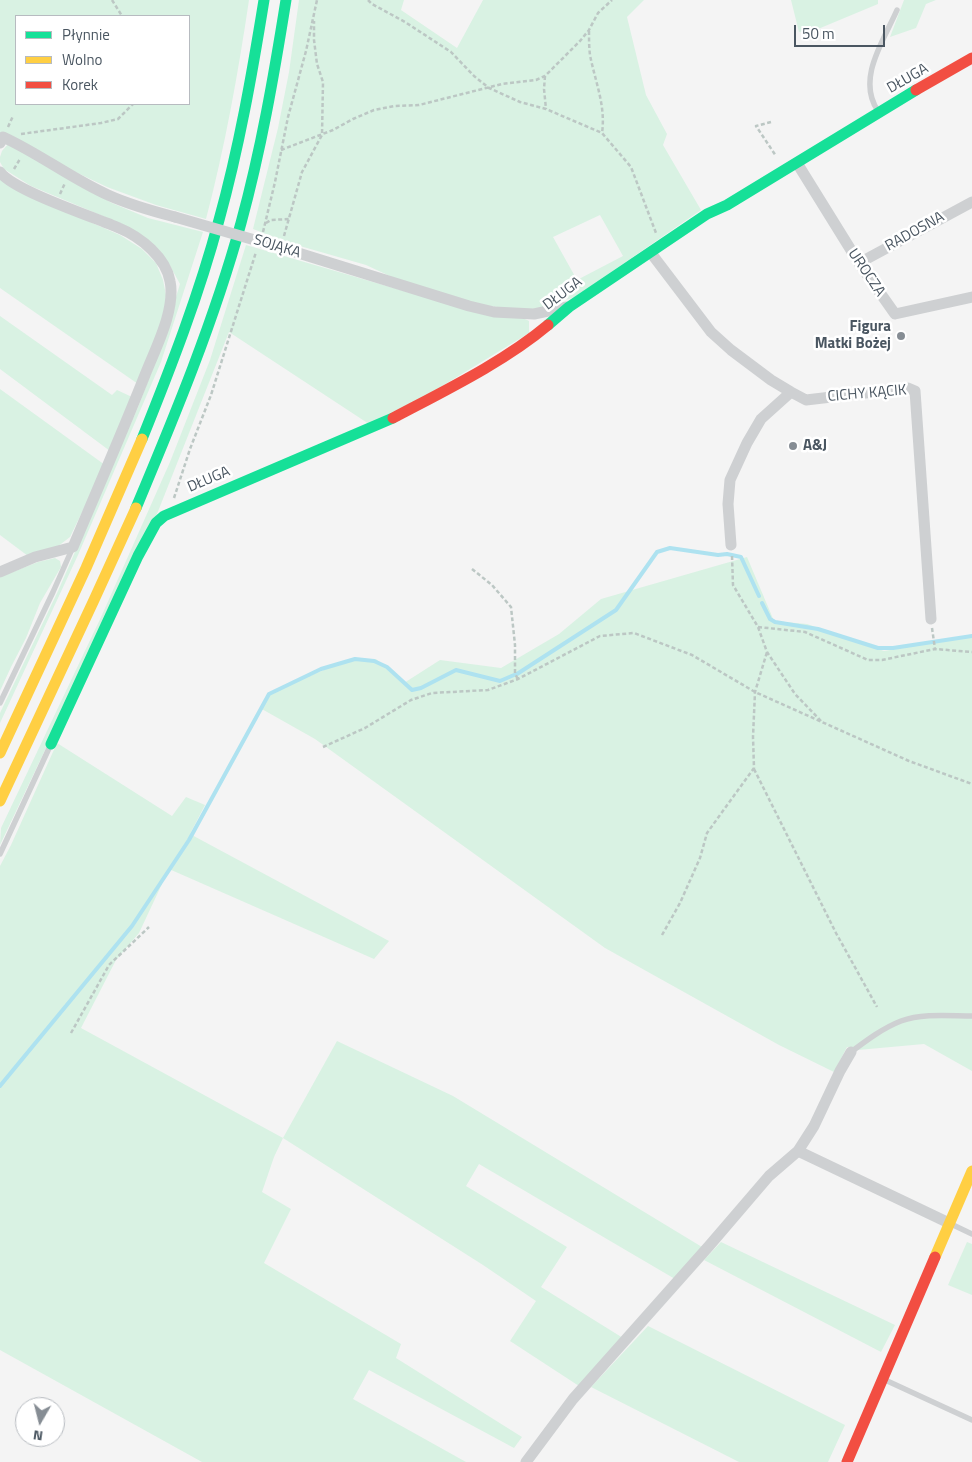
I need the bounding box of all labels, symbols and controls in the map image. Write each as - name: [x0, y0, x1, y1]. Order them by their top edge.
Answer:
- legend: [15, 15, 190, 105]
- scale bar: [797, 15, 888, 47]
- text: 50 m: [802, 22, 835, 45]
- text: Płynnie: [62, 23, 110, 46]
- text: Wolno: [62, 48, 102, 71]
- street label: DŁUGA: [884, 60, 932, 98]
- text: Korek: [62, 73, 98, 96]
- street label: RADOSNA: [882, 208, 948, 256]
- street label: SOJĄKA: [251, 231, 303, 263]
- street label: UROCZA: [843, 246, 889, 300]
- street label: DŁUGA: [540, 273, 586, 315]
- place label: Figura Matki Bożej: [815, 318, 891, 353]
- marker: Figura Matki Bożej: [895, 330, 907, 342]
- street label: CICHY KĄCIK: [827, 382, 907, 406]
- place label: A&J: [803, 437, 827, 455]
- marker: A&J: [787, 440, 799, 452]
- street label: DŁUGA: [185, 463, 233, 497]
- north arrow: [15, 1397, 65, 1447]
- text: N: [32, 1425, 44, 1447]

